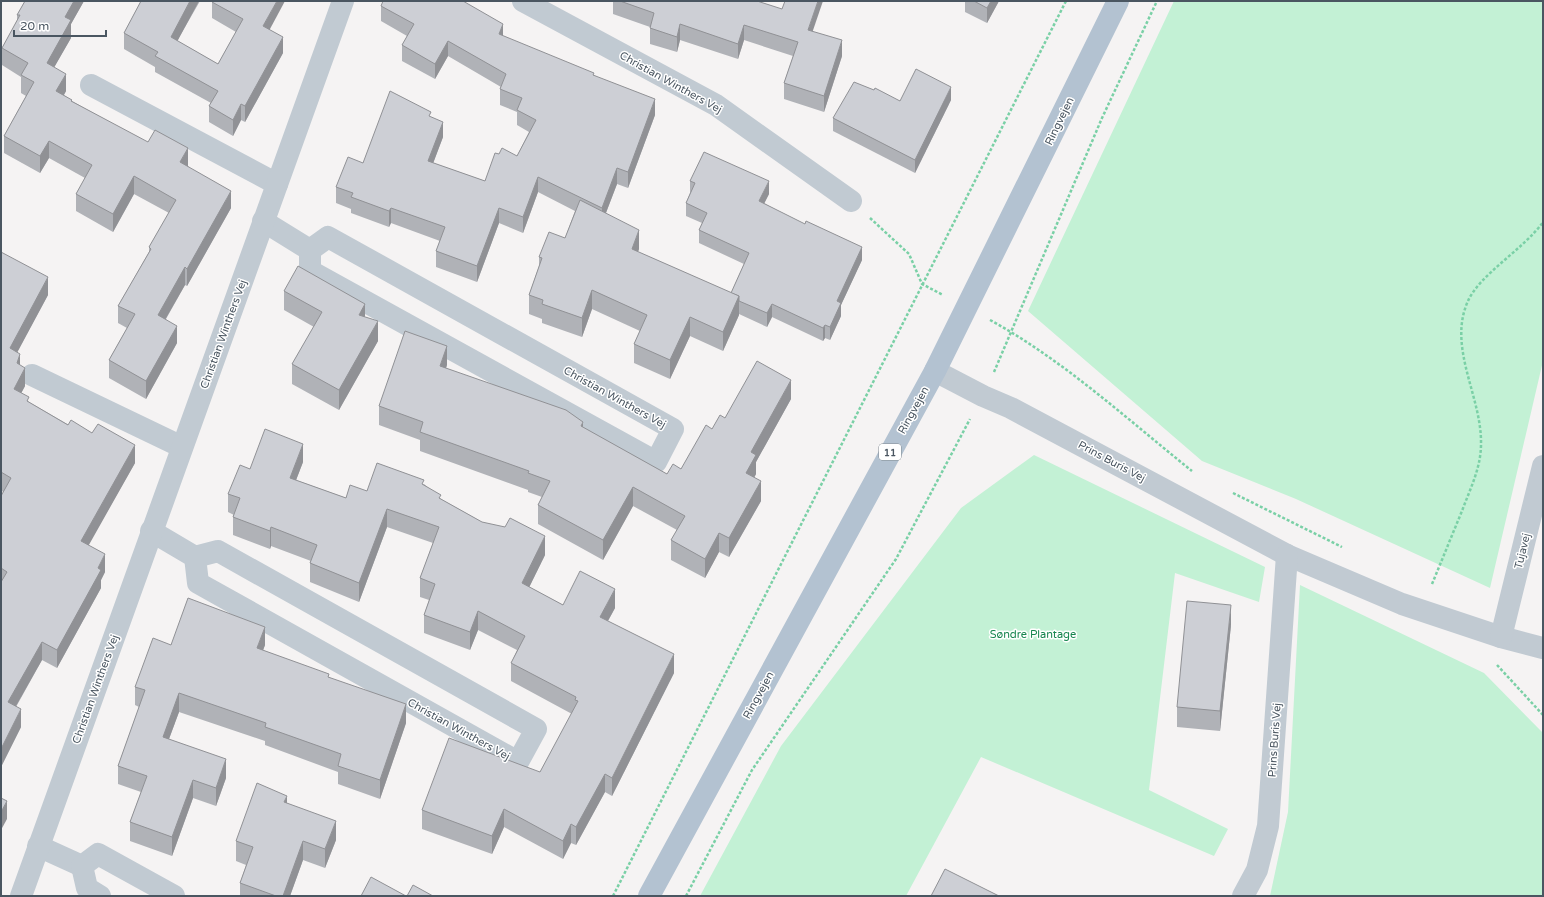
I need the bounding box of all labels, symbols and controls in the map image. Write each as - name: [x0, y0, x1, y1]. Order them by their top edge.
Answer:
- scale bar: [14, 12, 106, 38]
- text: 20 m: [20, 19, 49, 33]
- street label: Christian Winthers Vej: [617, 49, 724, 116]
- street label: Ringvejen: [1042, 95, 1077, 147]
- street label: Christian Winthers Vej: [198, 278, 249, 390]
- street label: Christian Winthers Vej: [561, 364, 668, 431]
- street label: Ringvejen: [895, 384, 932, 436]
- street label: Prins Buris Vej: [1076, 438, 1148, 485]
- road number: 11: [879, 444, 901, 460]
- street label: Tujavej: [1512, 532, 1533, 570]
- park label: Søndre Plantage: [990, 628, 1076, 641]
- street label: Christian Winthers Vej: [70, 633, 121, 745]
- street label: Ringvejen: [740, 669, 777, 721]
- street label: Christian Winthers Vej: [405, 696, 512, 763]
- street label: Prins Buris Vej: [1265, 702, 1284, 778]

